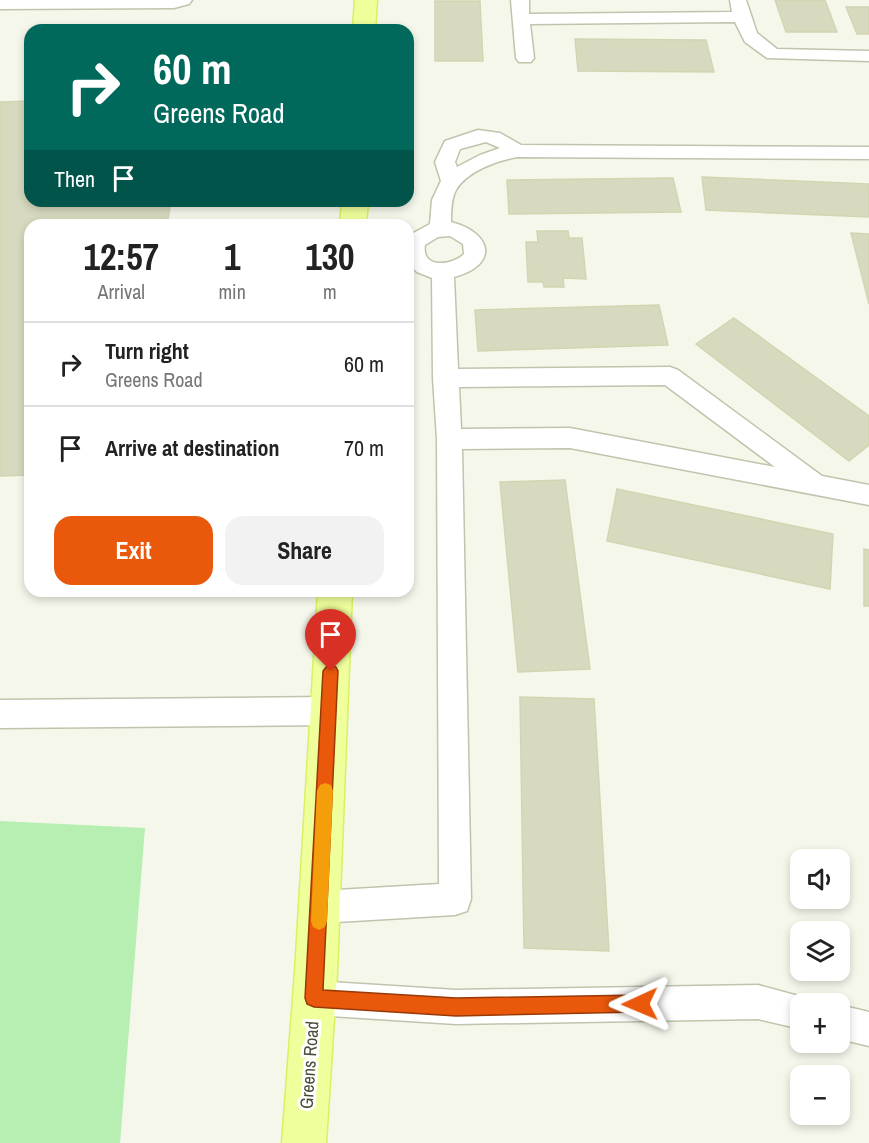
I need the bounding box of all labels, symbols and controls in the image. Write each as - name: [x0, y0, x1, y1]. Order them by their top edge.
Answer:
- text: 60 m: [153, 41, 232, 97]
- icon: right: [54, 48, 132, 126]
- text: Greens Road: [153, 95, 285, 131]
- icon: arrive: [107, 162, 140, 195]
- text: Then: [54, 164, 95, 194]
- text: 12:57: [83, 233, 159, 281]
- text: 1: [224, 233, 240, 281]
- text: 130: [305, 233, 355, 281]
- text: Arrival: [98, 278, 145, 305]
- text: min: [218, 278, 246, 305]
- text: m: [323, 278, 337, 305]
- text: Turn right: [105, 336, 189, 366]
- icon: right: [54, 348, 87, 381]
- text: 60 m: [344, 349, 384, 379]
- text: Greens Road: [105, 366, 203, 393]
- icon: arrive: [54, 432, 87, 465]
- text: Arrive at destination: [105, 433, 279, 463]
- text: 70 m: [344, 433, 384, 463]
- button: Exit: [54, 516, 213, 585]
- button: Share: [225, 516, 384, 585]
- pin: [305, 609, 356, 671]
- icon: arrive: [314, 618, 347, 651]
- map controls: [790, 849, 850, 1125]
- button: sound: [790, 849, 850, 909]
- button: layers: [790, 921, 850, 981]
- position arrow: [608, 972, 672, 1036]
- button: +: [790, 993, 850, 1053]
- street label: Greens Road: [293, 1020, 325, 1110]
- button: −: [790, 1065, 850, 1125]

